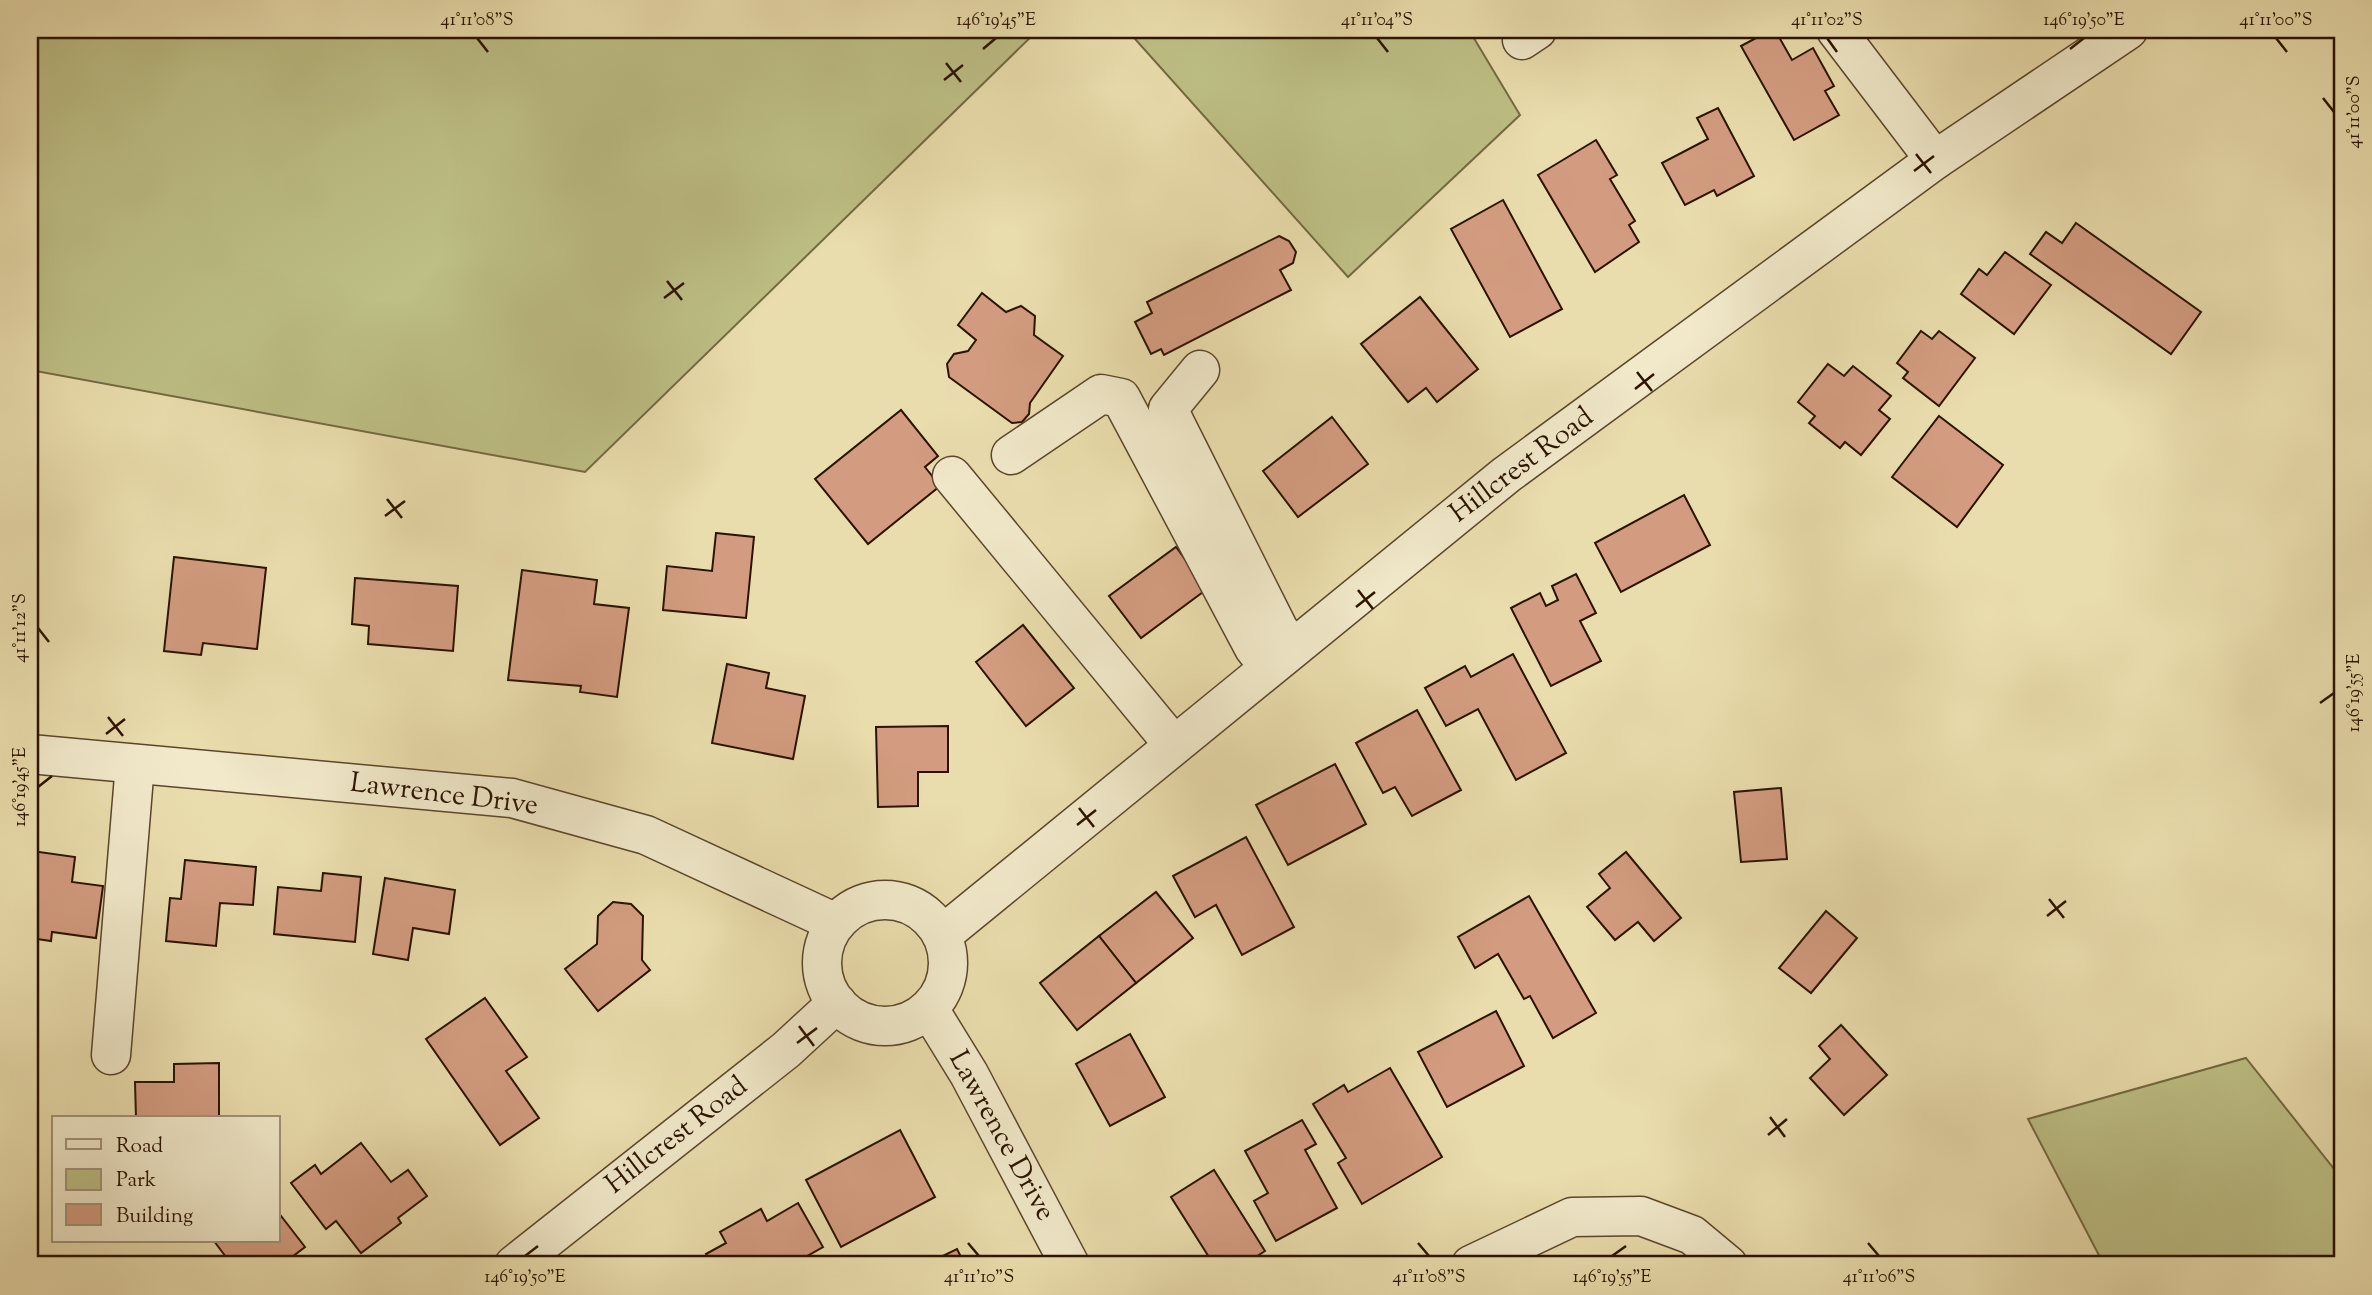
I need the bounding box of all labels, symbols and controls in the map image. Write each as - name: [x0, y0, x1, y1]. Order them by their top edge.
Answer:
- text: 41°11'08"S: [441, 8, 513, 34]
- text: 146°19'45"E: [956, 8, 1036, 34]
- text: 41°11'04"S: [1341, 8, 1413, 34]
- text: 41°11'02"S: [1791, 8, 1863, 34]
- text: 146°19'50"E: [2043, 8, 2125, 34]
- text: 41°11'00"S: [2240, 8, 2312, 34]
- text: 41°11'00"S: [2342, 76, 2368, 148]
- street label: Hillcrest Road: [1442, 398, 1603, 533]
- text: 41°11'12"S: [8, 593, 34, 663]
- text: 146°19'55"E: [2342, 654, 2368, 732]
- text: 146°19'45"E: [8, 747, 34, 827]
- street label: Lawrence Drive: [348, 764, 540, 826]
- street label: Lawrence Drive: [938, 1044, 1064, 1228]
- street label: Hillcrest Road: [597, 1067, 757, 1204]
- legend: [52, 1116, 280, 1242]
- text: Road: [116, 1132, 163, 1162]
- text: Park: [116, 1166, 157, 1196]
- text: Building: [116, 1202, 193, 1232]
- text: 146°19'50"E: [484, 1265, 566, 1291]
- text: 41°11'10"S: [944, 1265, 1014, 1291]
- text: 41°11'08"S: [1393, 1265, 1465, 1291]
- text: 146°19'55"E: [1573, 1265, 1651, 1291]
- text: 41°11'06"S: [1843, 1265, 1915, 1291]

